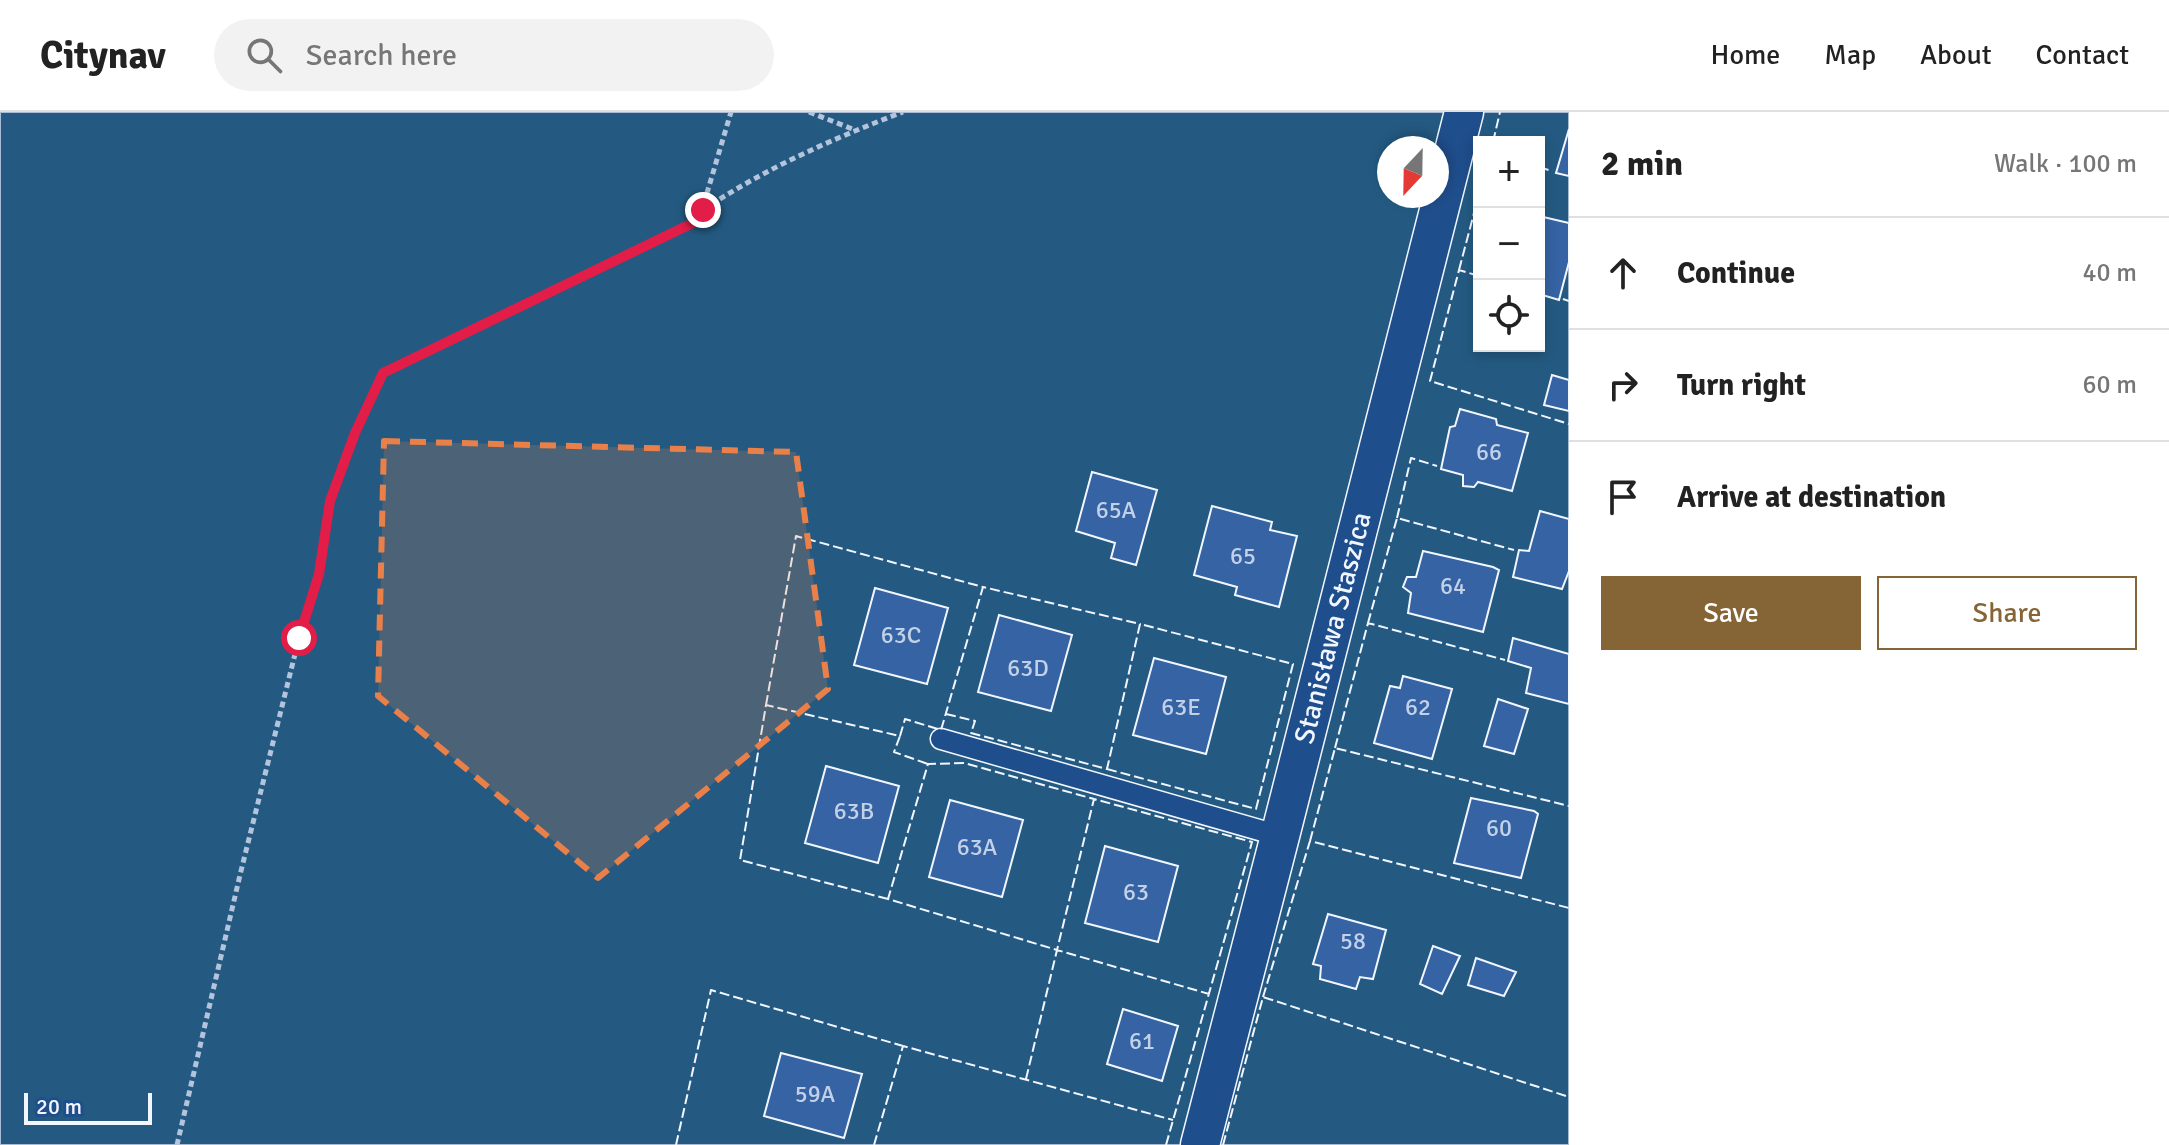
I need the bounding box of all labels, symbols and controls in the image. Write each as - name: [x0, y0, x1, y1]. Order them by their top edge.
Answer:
- search box: [214, 19, 774, 91]
- text: Citynav: [40, 32, 166, 79]
- icon: search: [242, 33, 286, 77]
- text: Search here: [306, 37, 457, 74]
- text: Home: [1711, 38, 1780, 72]
- text: Map: [1824, 38, 1876, 72]
- text: About: [1920, 38, 1992, 72]
- text: Contact: [2036, 38, 2129, 72]
- north arrow: [1377, 136, 1449, 208]
- map controls: [1473, 136, 1545, 352]
- button: +: [1473, 136, 1545, 208]
- text: 2 min: [1601, 143, 1683, 185]
- text: Walk · 100 m: [1994, 148, 2137, 180]
- route end: [685, 192, 721, 228]
- button: −: [1473, 208, 1545, 280]
- icon: ahead: [1601, 251, 1645, 295]
- text: Continue: [1677, 255, 1795, 292]
- text: 40 m: [2082, 257, 2137, 289]
- button: locate: [1473, 280, 1545, 352]
- icon: right: [1601, 363, 1645, 407]
- text: Turn right: [1677, 367, 1806, 404]
- text: 60 m: [2082, 369, 2137, 401]
- house number: 66: [1476, 437, 1502, 467]
- icon: arrive: [1601, 475, 1645, 519]
- text: Arrive at destination: [1677, 479, 1946, 516]
- house number: 65A: [1096, 495, 1137, 525]
- street label: Stanisława Staszica: [1287, 508, 1379, 747]
- house number: 65: [1230, 541, 1256, 571]
- house number: 64: [1440, 571, 1466, 601]
- button: Save: [1601, 576, 1861, 650]
- button: Share: [1877, 576, 2137, 650]
- route start: [281, 620, 317, 656]
- house number: 63C: [881, 620, 921, 650]
- house number: 63D: [1007, 653, 1049, 683]
- house number: 63E: [1161, 692, 1201, 722]
- house number: 62: [1405, 692, 1431, 722]
- house number: 63B: [834, 796, 874, 826]
- house number: 60: [1486, 813, 1512, 843]
- house number: 63A: [957, 832, 998, 862]
- house number: 63: [1123, 877, 1149, 907]
- house number: 58: [1340, 926, 1366, 956]
- house number: 61: [1129, 1026, 1155, 1056]
- house number: 59A: [795, 1079, 836, 1109]
- scale bar: [24, 1089, 152, 1125]
- text: 20 m: [36, 1093, 82, 1120]

